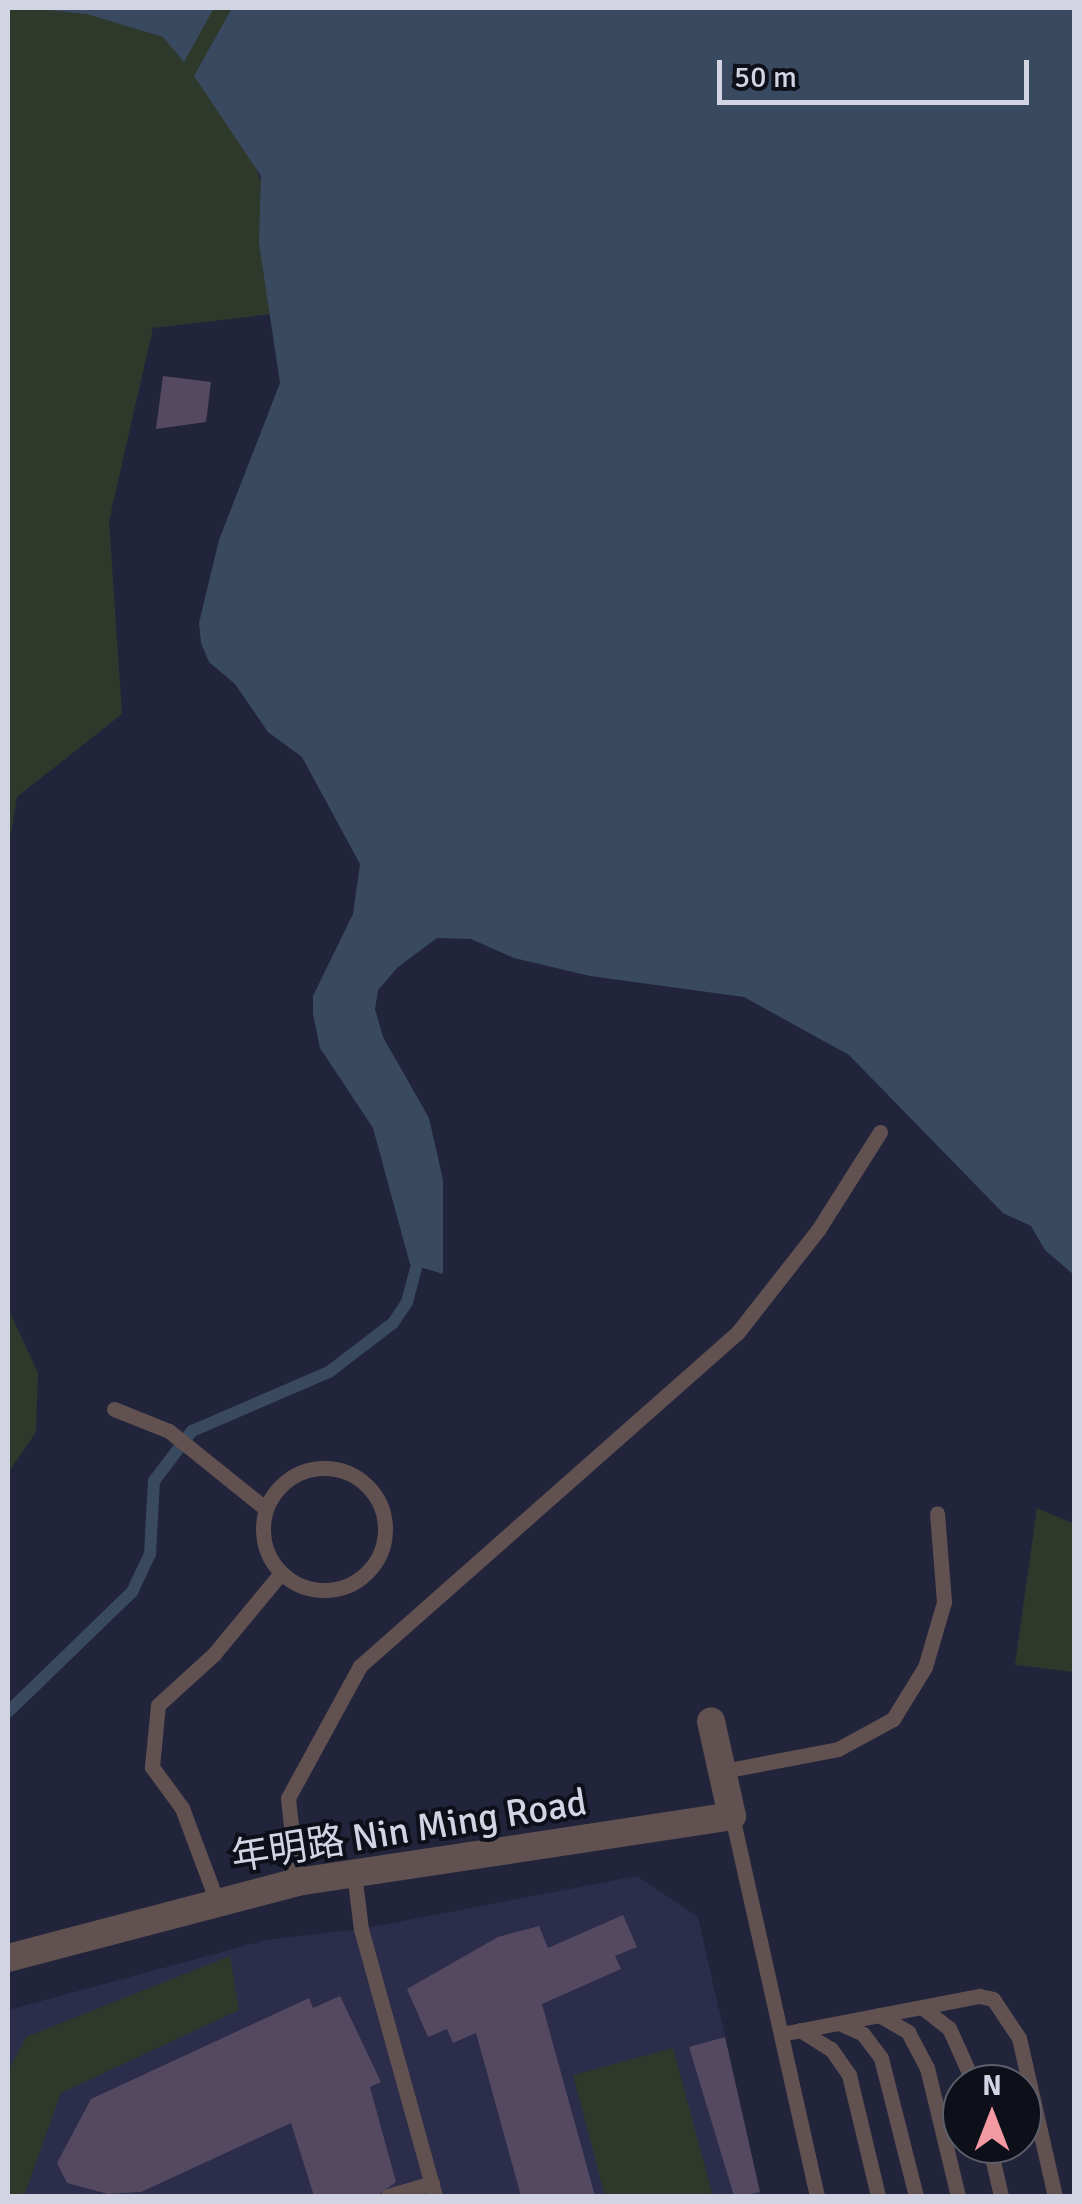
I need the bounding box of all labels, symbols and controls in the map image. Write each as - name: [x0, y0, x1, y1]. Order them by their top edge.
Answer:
- scale bar: [722, 40, 1034, 102]
- text: 50 m: [734, 59, 797, 96]
- street label: 年明路 Nin Ming Road: [228, 1779, 590, 1881]
- north arrow: [942, 2064, 1042, 2164]
- text: N: [982, 2069, 1002, 2103]

